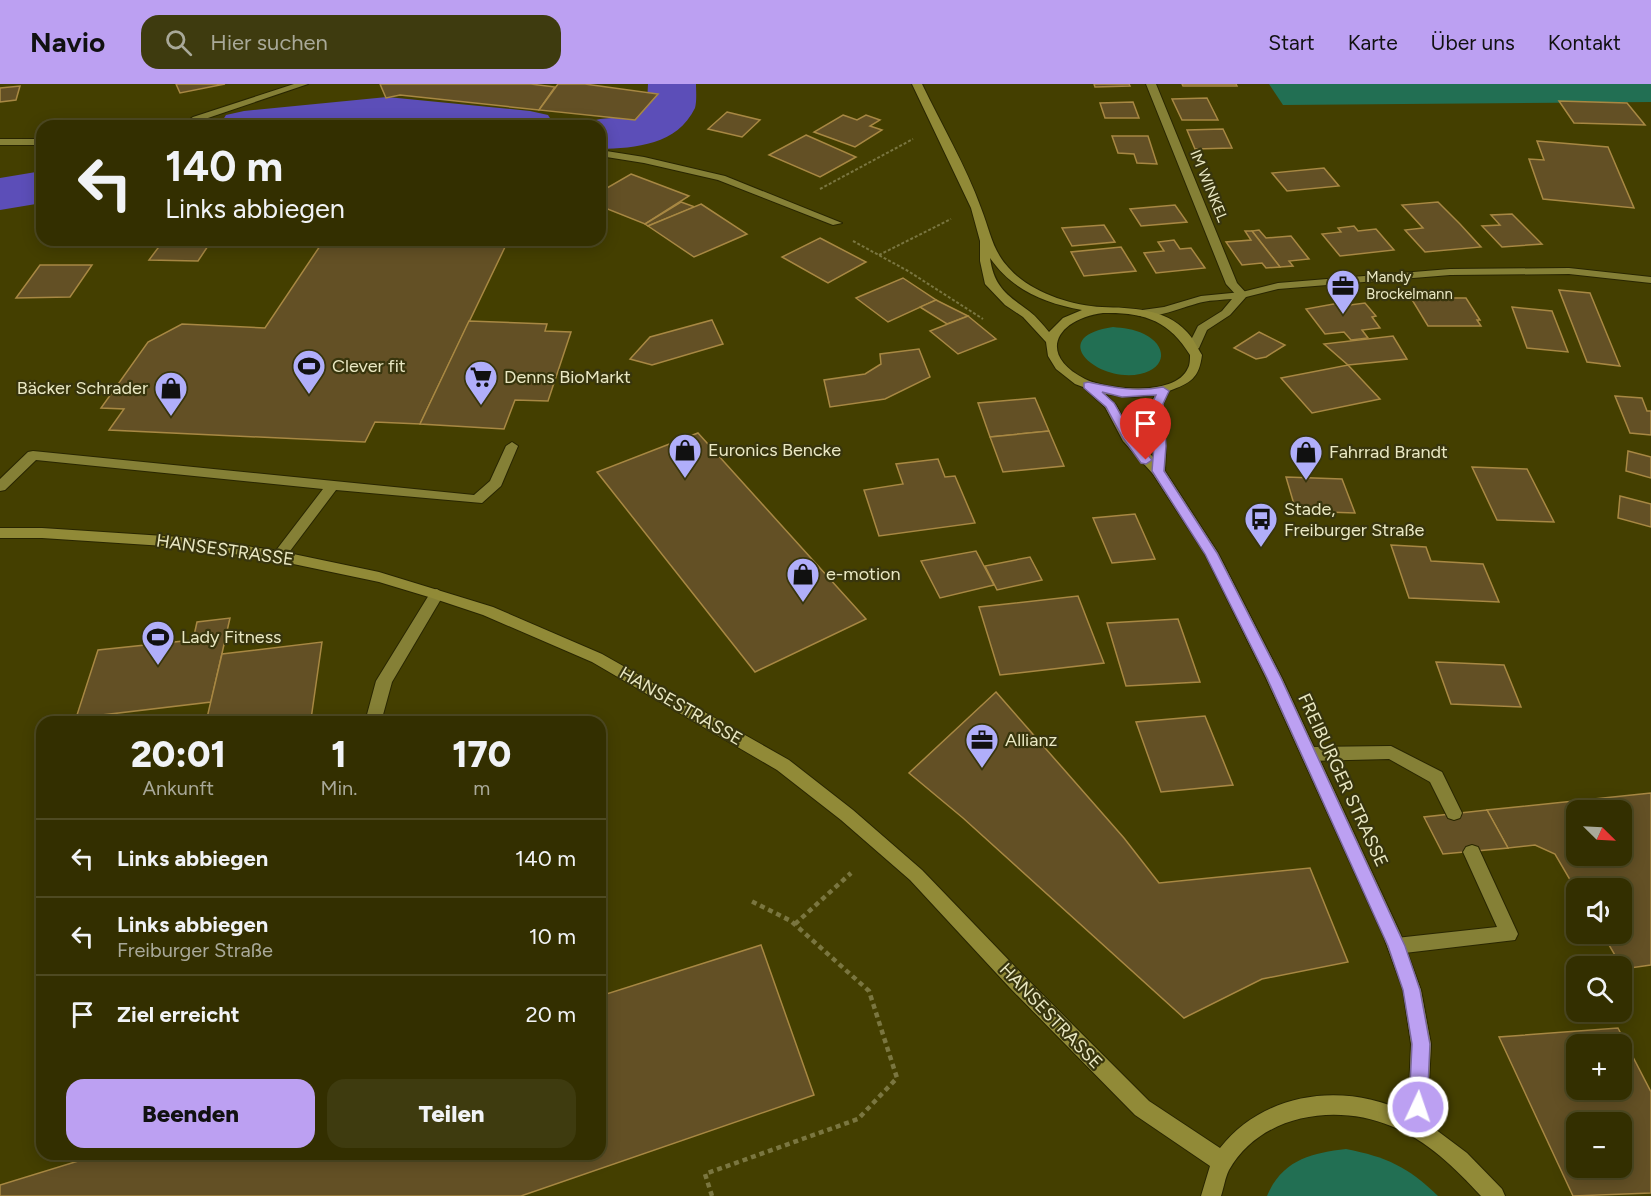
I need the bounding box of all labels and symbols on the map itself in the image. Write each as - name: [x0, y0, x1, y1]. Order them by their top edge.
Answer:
- street label: IM WINKEL: [1186, 147, 1232, 225]
- office icon: Mandy Brockelmann: [1325, 268, 1361, 315]
- place label: Mandy Brockelmann: [1366, 268, 1453, 303]
- sports icon: Clever fit: [291, 348, 327, 395]
- place label: Clever fit: [332, 355, 406, 377]
- supermarket icon: Denns BioMarkt: [463, 359, 499, 406]
- place label: Denns BioMarkt: [504, 366, 631, 388]
- shop icon: Bäcker Schrader: [153, 370, 189, 417]
- place label: Bäcker Schrader: [17, 377, 148, 399]
- pin: [1120, 398, 1171, 460]
- shop icon: Euronics Bencke: [667, 432, 703, 479]
- shop icon: Fahrrad Brandt: [1288, 434, 1324, 481]
- place label: Euronics Bencke: [708, 439, 841, 461]
- place label: Fahrrad Brandt: [1329, 441, 1448, 463]
- place label: Stade, Freiburger Straße: [1284, 498, 1425, 541]
- bus stop icon: Stade, Freiburger Straße: [1243, 501, 1279, 548]
- street label: HANSESTRASSE: [155, 529, 295, 571]
- shop icon: e-motion: [785, 556, 821, 603]
- place label: e-motion: [826, 563, 901, 585]
- sports icon: Lady Fitness: [140, 619, 176, 666]
- place label: Lady Fitness: [181, 626, 281, 648]
- street label: HANSESTRASSE: [615, 662, 747, 750]
- street label: FREIBURGER STRASSE: [1293, 690, 1393, 870]
- office icon: Allianz: [964, 722, 1000, 769]
- place label: Allianz: [1005, 729, 1058, 751]
- north arrow: [1566, 800, 1632, 866]
- street label: HANSESTRASSE: [995, 959, 1107, 1073]
- position arrow: [1386, 1075, 1450, 1139]

